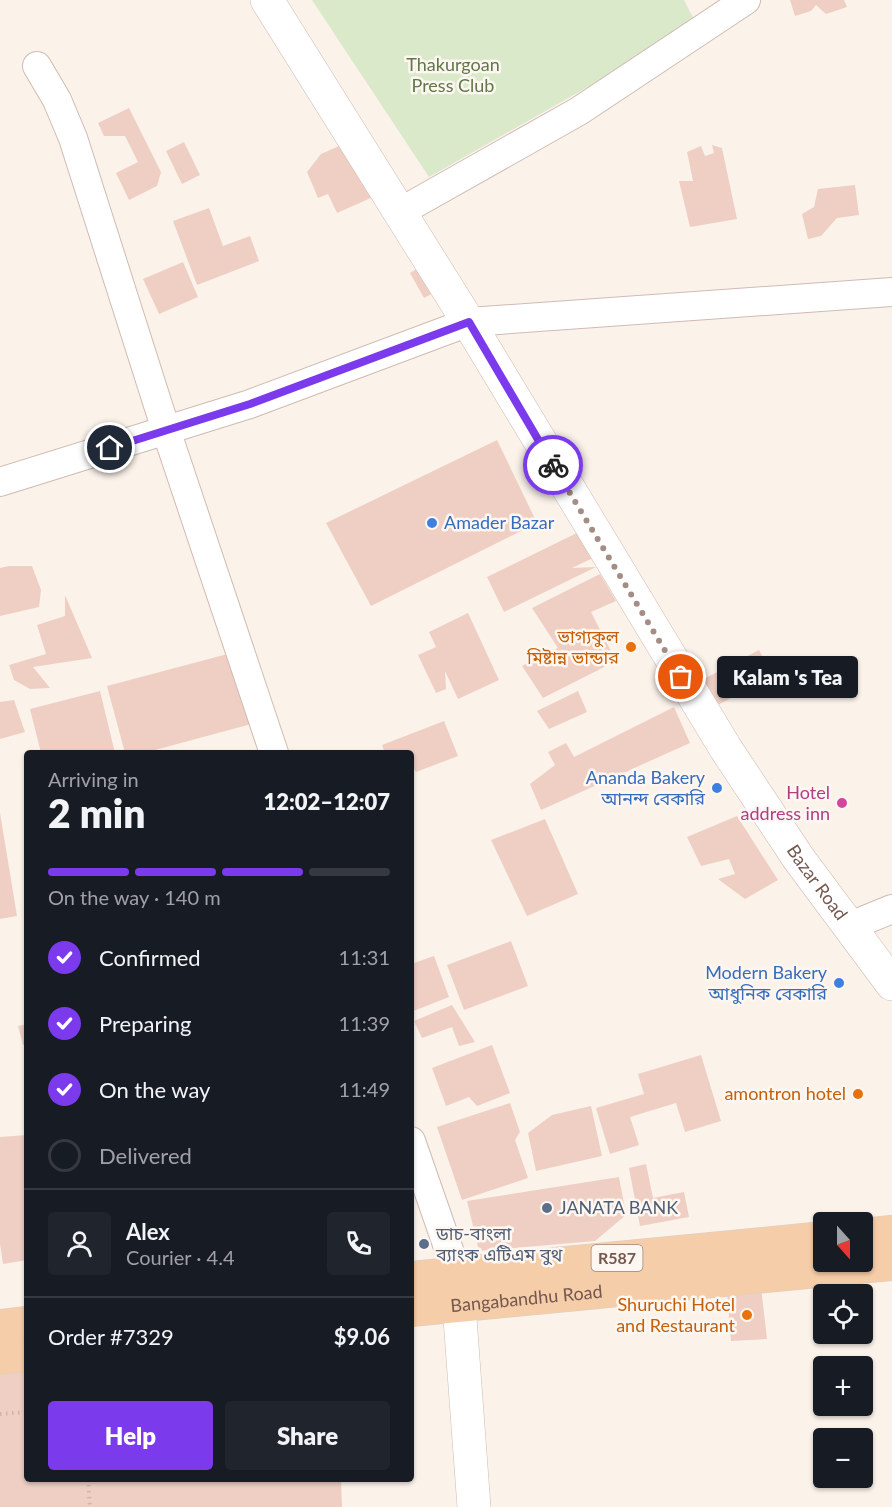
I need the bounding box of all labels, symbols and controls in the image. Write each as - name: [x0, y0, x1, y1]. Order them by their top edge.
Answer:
- park label: Thakurgoan Press Club: [406, 53, 500, 96]
- pin: [84, 422, 135, 473]
- icon: home: [93, 431, 126, 464]
- courier: [523, 435, 583, 495]
- icon: bike: [537, 449, 570, 482]
- place label: Amader Bazar: [444, 511, 555, 533]
- marker: Amader Bazar: [425, 516, 439, 530]
- place label: ভাগ্যকুল মিষ্টান্ন ভান্ডার: [526, 625, 620, 668]
- marker: ভাগ্যকুল মিষ্টান্ন ভান্ডার: [624, 640, 638, 654]
- pin: [655, 651, 706, 702]
- callout: Kalam 's Tea: [717, 656, 858, 698]
- icon: bag: [664, 660, 697, 693]
- text: Kalam 's Tea: [733, 665, 842, 689]
- place label: Ananda Bakery আনন্দ বেকারি: [586, 766, 706, 809]
- text: Arriving in: [48, 767, 139, 791]
- marker: Ananda Bakery আনন্দ বেকারি: [710, 781, 724, 795]
- place label: Hotel address inn: [741, 781, 830, 824]
- text: 12:02–12:07: [264, 788, 390, 815]
- text: 2 min: [48, 790, 145, 836]
- marker: Hotel address inn: [835, 796, 849, 810]
- street label: Bazar Road: [783, 840, 853, 924]
- text: On the way · 140 m: [48, 885, 221, 909]
- icon: check: [48, 941, 81, 974]
- text: Confirmed: [99, 944, 201, 971]
- text: 11:31: [339, 945, 390, 969]
- place label: Modern Bakery আধুনিক বেকারি: [705, 961, 828, 1005]
- marker: Modern Bakery আধুনিক বেকারি: [832, 976, 846, 990]
- icon: check: [48, 1007, 81, 1040]
- text: Preparing: [99, 1010, 191, 1037]
- text: 11:39: [339, 1011, 390, 1035]
- icon: check: [48, 1073, 81, 1106]
- text: On the way: [99, 1076, 210, 1103]
- text: 11:49: [339, 1077, 390, 1101]
- place label: amontron hotel: [724, 1082, 846, 1104]
- marker: amontron hotel: [851, 1087, 865, 1101]
- text: Delivered: [99, 1142, 192, 1169]
- place label: JANATA BANK: [559, 1196, 678, 1218]
- marker: JANATA BANK: [540, 1201, 554, 1215]
- button: person: [48, 1212, 111, 1275]
- button: phone: [327, 1212, 390, 1275]
- north arrow: [813, 1212, 873, 1272]
- map controls: [813, 1212, 873, 1488]
- text: Alex: [126, 1218, 170, 1245]
- place label: ডাচ-বাংলা ব্যাংক এটিএম বুথ: [435, 1222, 563, 1266]
- marker: ডাচ-বাংলা ব্যাংক এটিএম বুথ: [417, 1237, 431, 1251]
- text: Courier · 4.4: [126, 1245, 235, 1269]
- road number: R587: [592, 1245, 642, 1271]
- street label: Bangabandhu Road: [449, 1280, 603, 1316]
- button: locate: [813, 1284, 873, 1344]
- place label: Shuruchi Hotel and Restaurant: [616, 1293, 736, 1336]
- marker: Shuruchi Hotel and Restaurant: [740, 1308, 754, 1322]
- text: Order #7329: [48, 1323, 174, 1350]
- text: $9.06: [334, 1323, 390, 1350]
- button: +: [813, 1356, 873, 1416]
- button: Help: [48, 1401, 213, 1470]
- button: Share: [225, 1401, 390, 1470]
- button: −: [813, 1428, 873, 1488]

